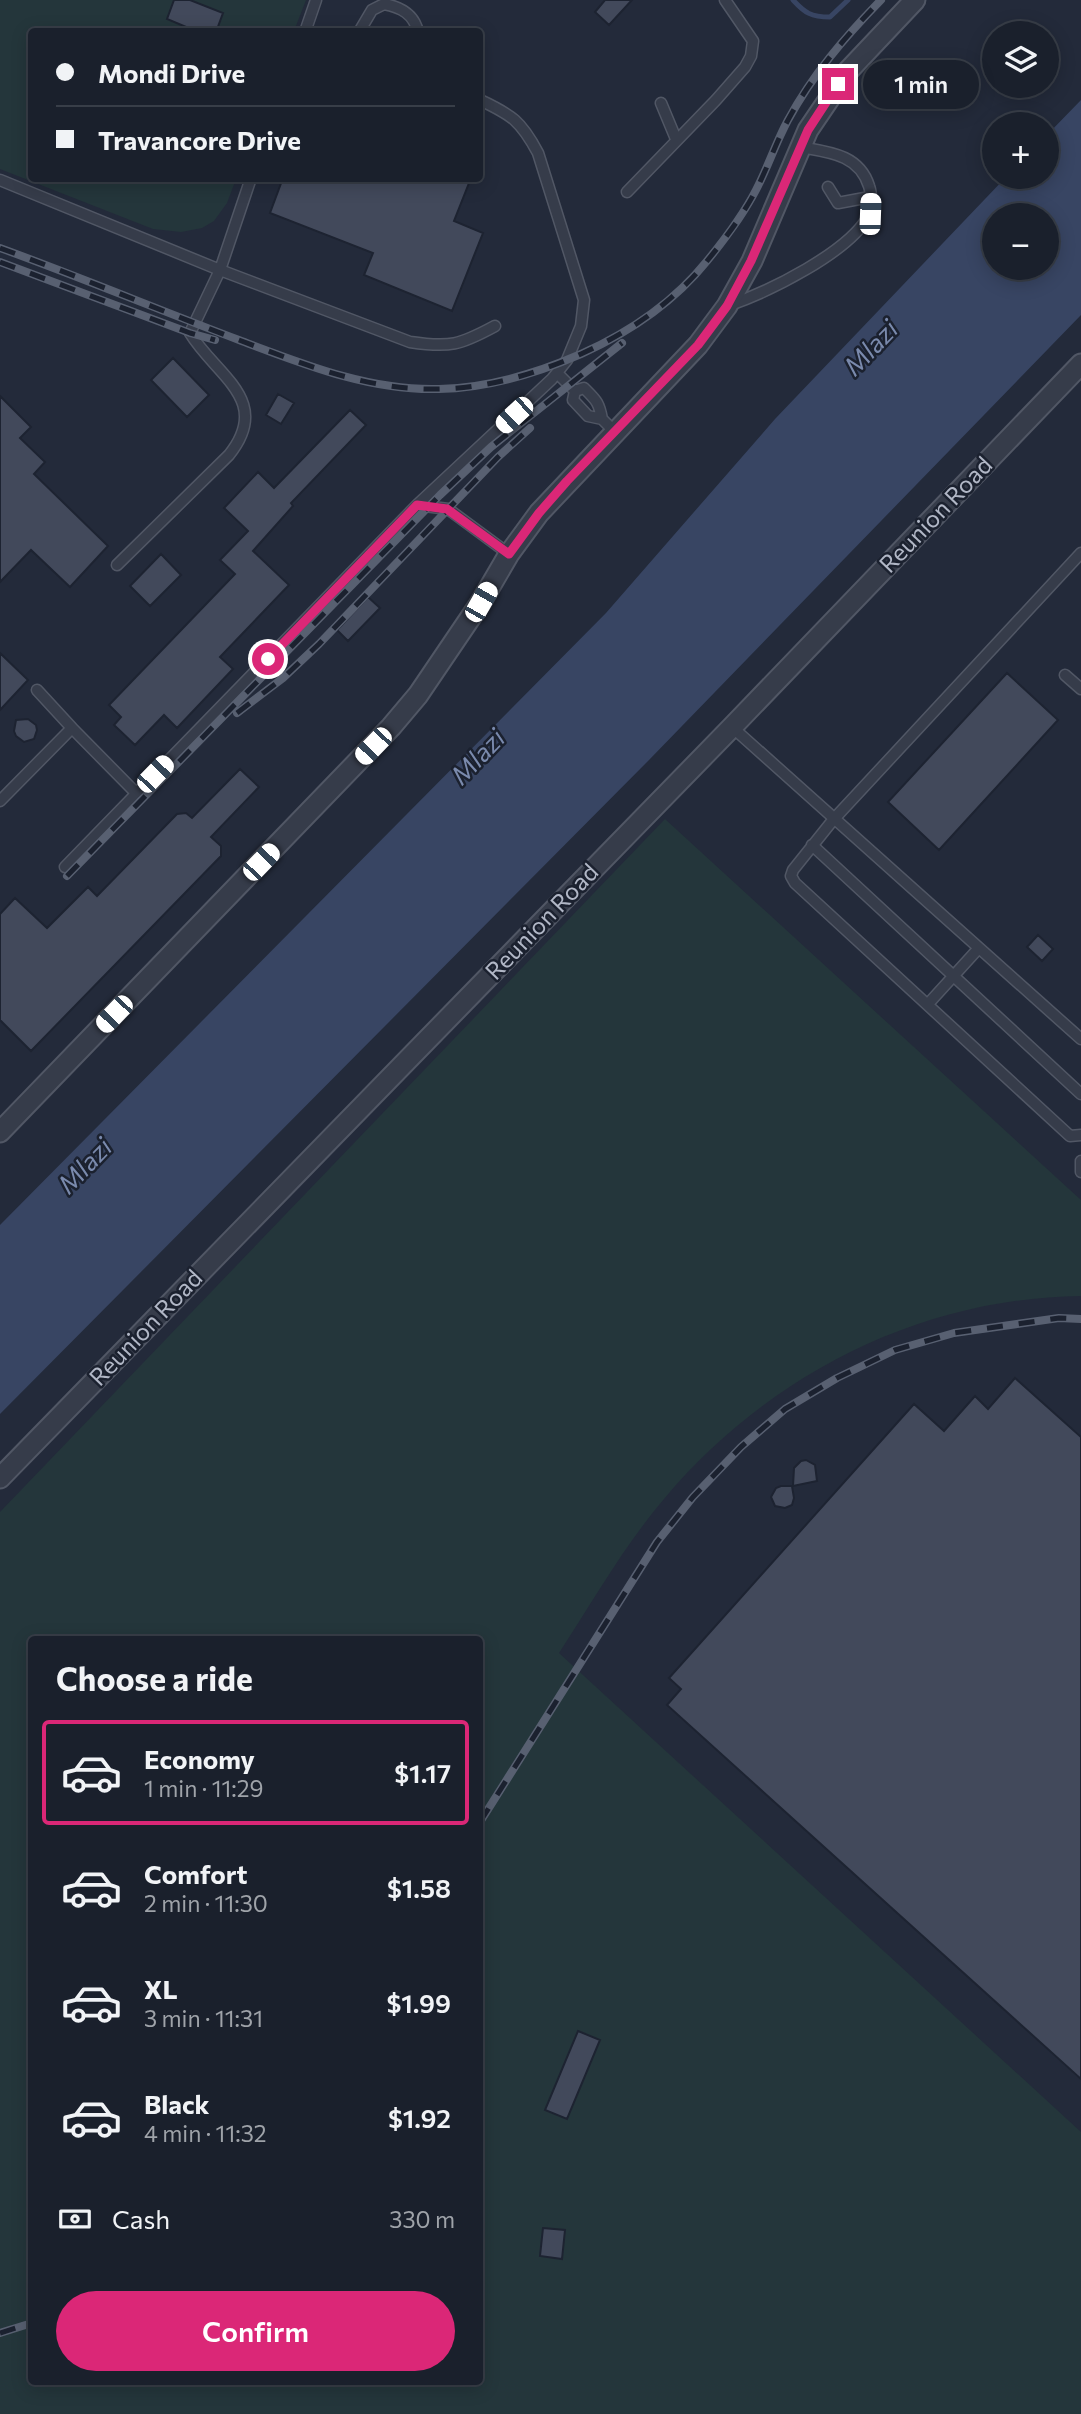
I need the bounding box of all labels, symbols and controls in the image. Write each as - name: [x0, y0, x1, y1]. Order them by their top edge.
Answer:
- map controls: [982, 21, 1059, 280]
- button: layers: [982, 21, 1059, 98]
- text: Mondi Drive: [98, 57, 245, 88]
- callout: 1 min: [862, 60, 978, 108]
- route end: [822, 68, 854, 100]
- text: 1 min: [894, 70, 948, 98]
- button: +: [982, 112, 1059, 189]
- text: Travancore Drive: [98, 124, 301, 155]
- car: [859, 193, 882, 235]
- button: −: [982, 203, 1059, 280]
- water label: Mlazi: [836, 312, 904, 381]
- car: [492, 393, 537, 437]
- street label: Reunion Road: [872, 450, 997, 578]
- car: [462, 579, 501, 625]
- route start: [252, 643, 284, 675]
- water label: Mlazi: [443, 721, 511, 790]
- car: [351, 724, 396, 768]
- car: [133, 752, 178, 796]
- car: [239, 840, 284, 884]
- street label: Reunion Road: [478, 857, 603, 985]
- car: [92, 992, 137, 1036]
- water label: Mlazi: [50, 1130, 118, 1199]
- street label: Reunion Road: [82, 1263, 207, 1391]
- text: Choose a ride: [56, 1658, 253, 1698]
- icon: car: [60, 1741, 123, 1804]
- text: Economy: [144, 1743, 255, 1774]
- text: $1.17: [394, 1757, 451, 1788]
- text: 1 min · 11:29: [144, 1774, 263, 1802]
- icon: car: [60, 1856, 123, 1919]
- text: Comfort: [144, 1858, 247, 1889]
- text: $1.58: [387, 1872, 451, 1903]
- text: 2 min · 11:30: [144, 1889, 268, 1917]
- icon: car: [60, 1971, 123, 2034]
- text: XL: [144, 1973, 178, 2004]
- text: $1.99: [386, 1987, 451, 2018]
- text: 3 min · 11:31: [144, 2004, 263, 2032]
- icon: car: [60, 2086, 123, 2149]
- text: Black: [144, 2088, 210, 2119]
- text: $1.92: [388, 2102, 451, 2133]
- text: 4 min · 11:32: [144, 2119, 267, 2147]
- icon: cash: [56, 2200, 94, 2238]
- text: Cash: [112, 2203, 170, 2234]
- text: 330 m: [389, 2205, 455, 2233]
- button: Confirm: [56, 2291, 455, 2371]

